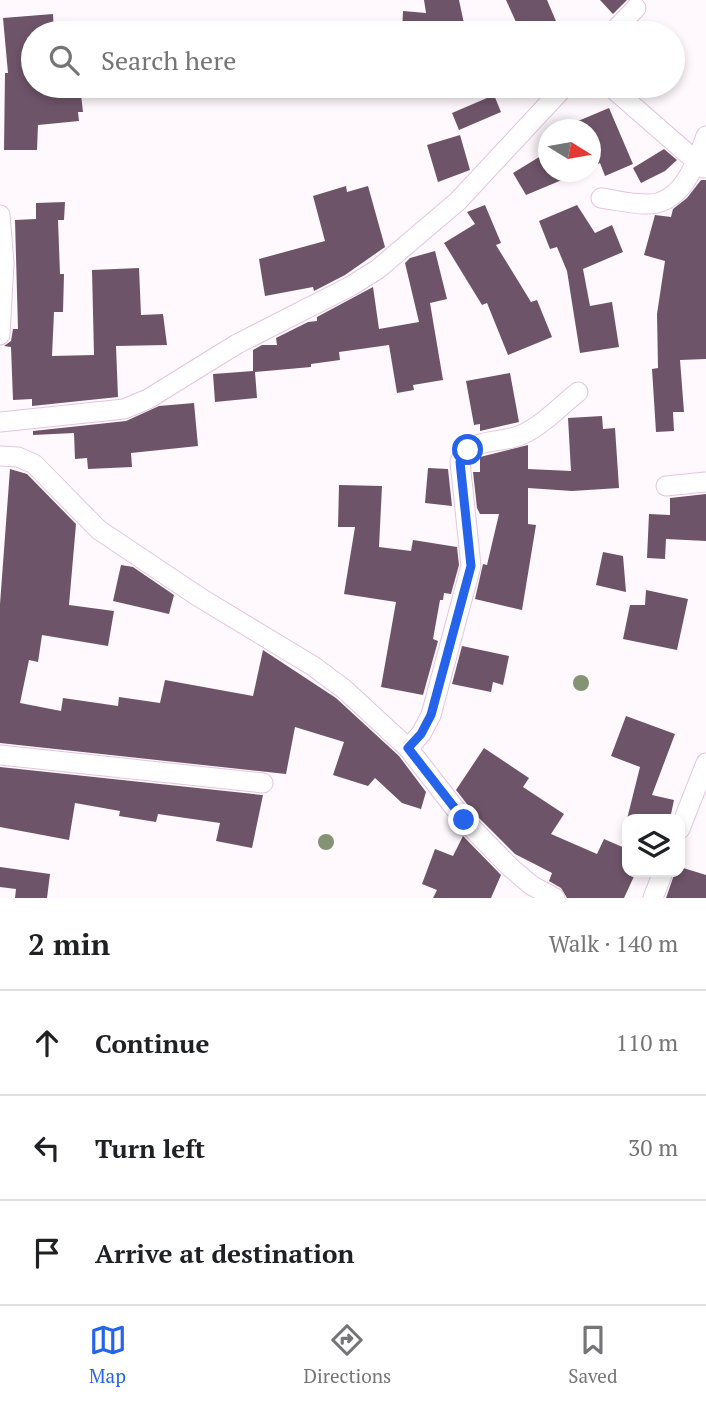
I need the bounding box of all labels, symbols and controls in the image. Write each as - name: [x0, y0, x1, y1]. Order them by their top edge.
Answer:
- search box: [21, 21, 685, 98]
- icon: search: [45, 41, 83, 79]
- text: Search here: [101, 43, 236, 77]
- north arrow: [538, 119, 601, 182]
- route start: [452, 434, 483, 465]
- route end: [448, 804, 479, 835]
- map controls: [622, 814, 685, 877]
- button: layers: [622, 814, 685, 877]
- text: 2 min: [28, 924, 110, 964]
- text: Walk · 140 m: [549, 928, 678, 959]
- icon: ahead: [28, 1024, 66, 1062]
- text: Continue: [95, 1026, 209, 1060]
- text: 110 m: [616, 1027, 678, 1058]
- icon: left: [28, 1129, 66, 1167]
- text: Turn left: [95, 1131, 205, 1165]
- text: 30 m: [628, 1132, 678, 1163]
- icon: arrive: [28, 1234, 66, 1272]
- text: Arrive at destination: [95, 1236, 354, 1270]
- tab: Map: [89, 1321, 127, 1388]
- tab: Directions: [304, 1321, 391, 1388]
- tab: Saved: [568, 1321, 617, 1388]

